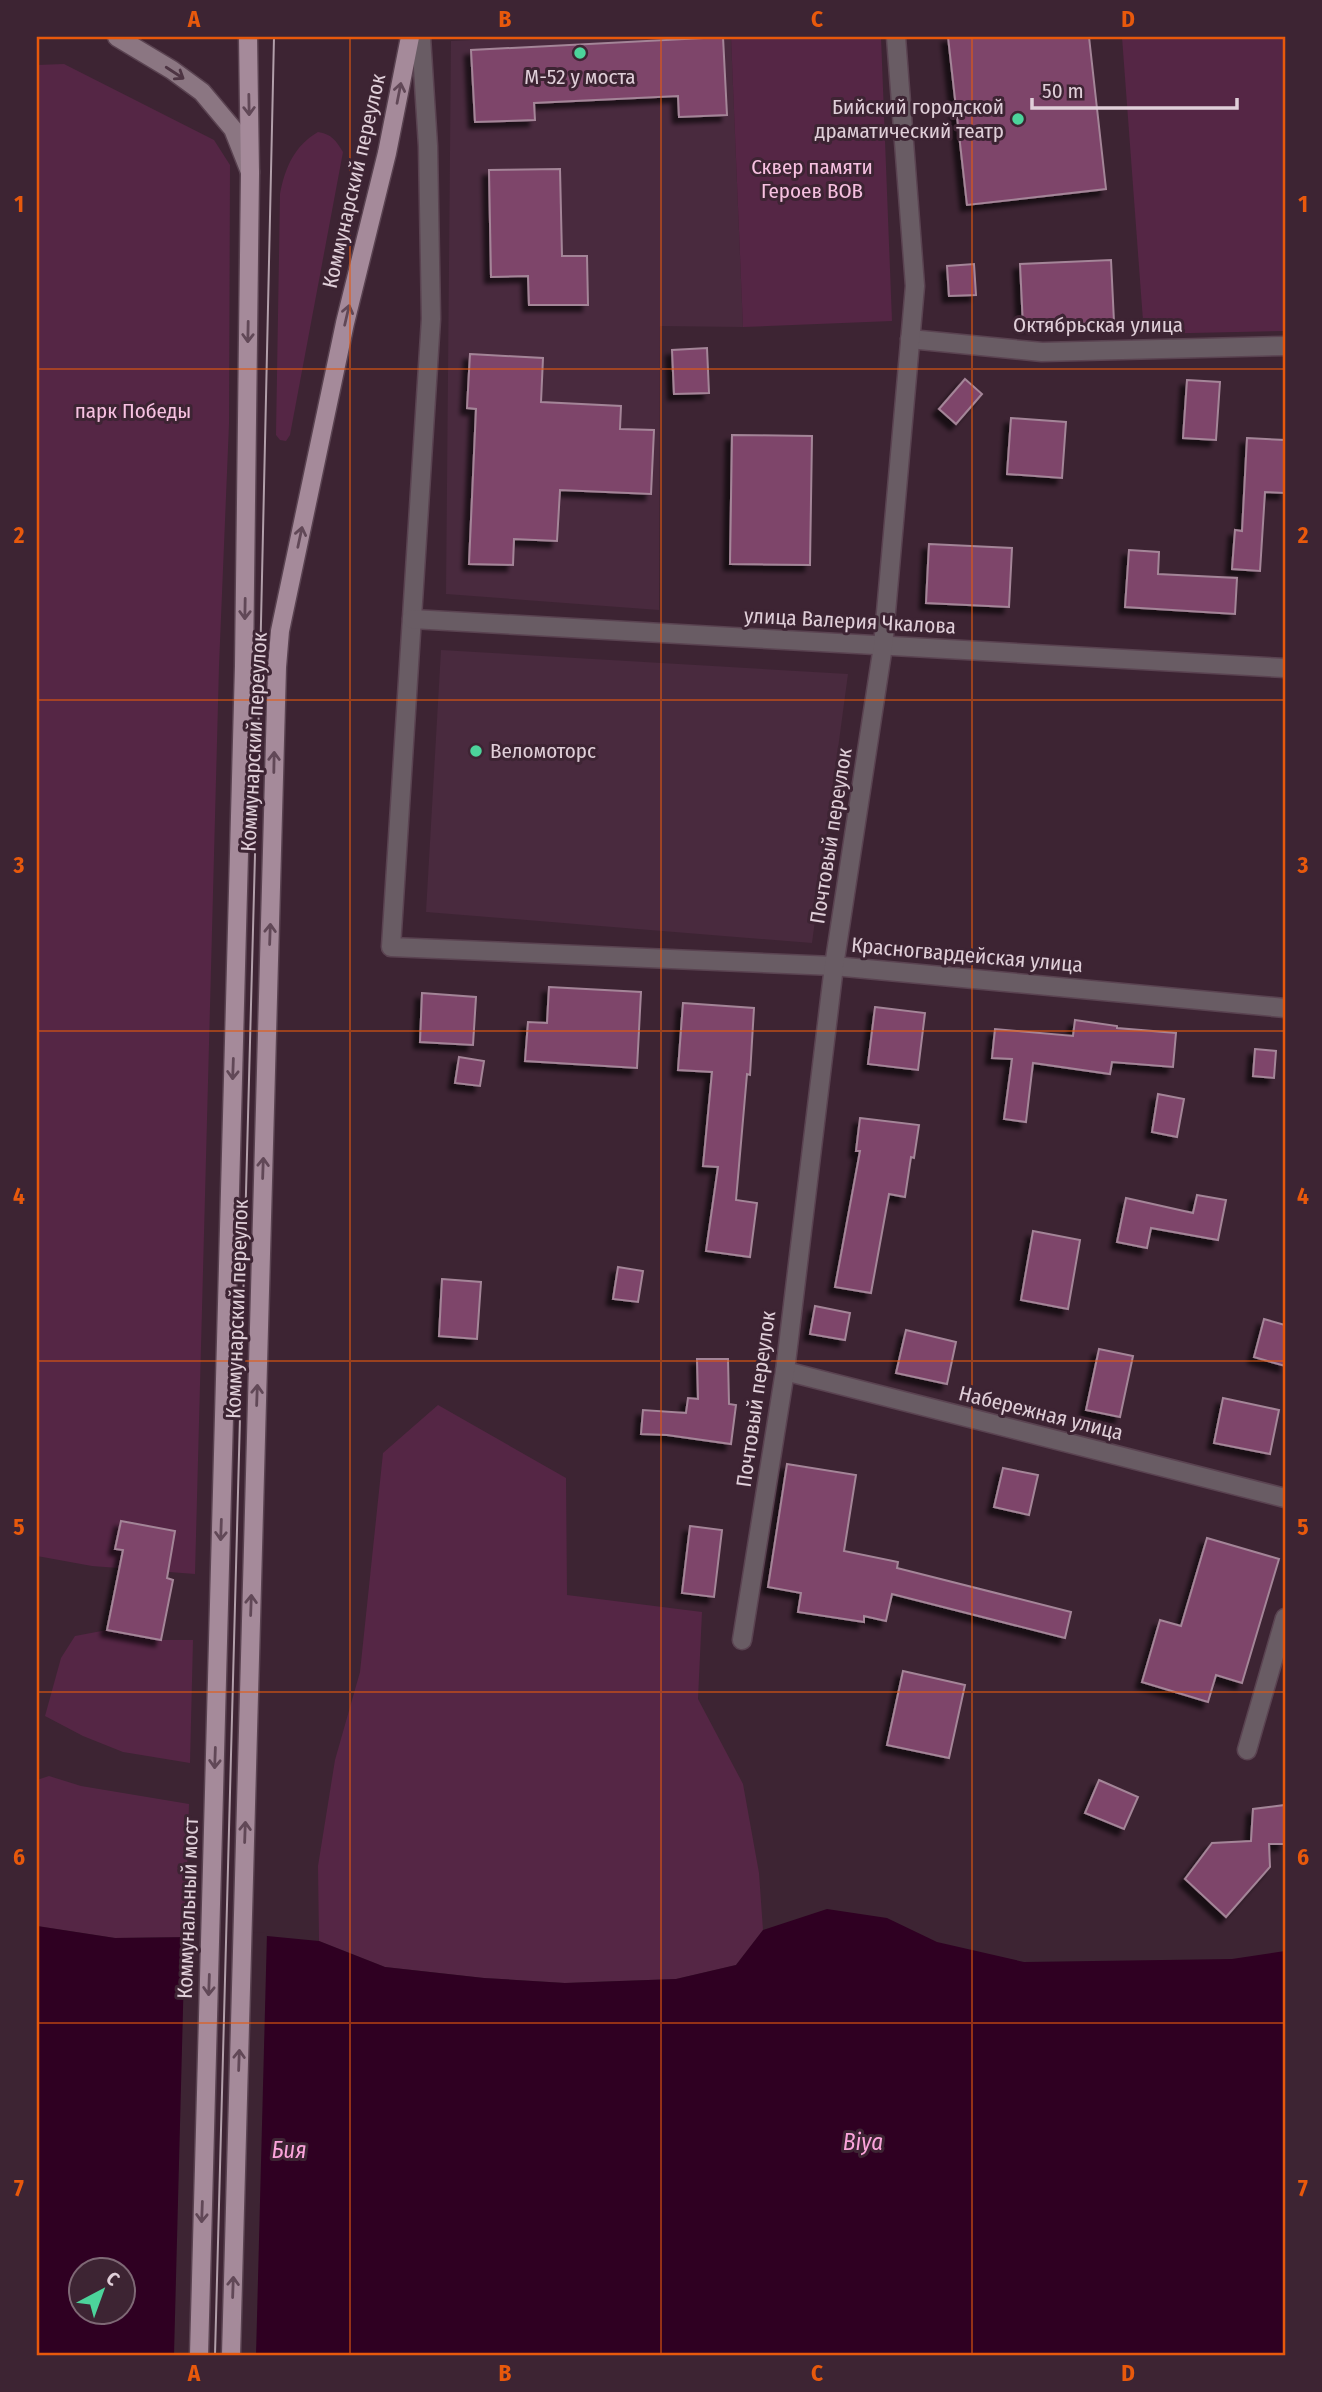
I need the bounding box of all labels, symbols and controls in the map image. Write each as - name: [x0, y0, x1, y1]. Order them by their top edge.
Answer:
- text: A: [187, 5, 201, 33]
- text: B: [499, 5, 512, 33]
- text: C: [811, 5, 823, 33]
- text: D: [1121, 5, 1135, 33]
- marker: М-52 у моста: [572, 45, 588, 61]
- place label: М-52 у моста: [524, 64, 636, 90]
- one-way arrow: [165, 65, 184, 80]
- scale bar: [1032, 66, 1236, 110]
- street label: Коммунарский переулок: [317, 71, 391, 291]
- text: 50 m: [1042, 78, 1084, 104]
- one-way arrow: [392, 82, 406, 105]
- one-way arrow: [243, 93, 256, 116]
- place label: Бийский городской драматический театр: [815, 94, 1004, 144]
- marker: Бийский городской драматический театр: [1010, 111, 1026, 127]
- park label: Сквер памяти Героев ВОВ: [751, 154, 873, 204]
- text: 1: [14, 190, 24, 218]
- text: 1: [1298, 190, 1308, 218]
- one-way arrow: [341, 304, 354, 326]
- street label: Октябрьская улица: [1013, 312, 1183, 338]
- one-way arrow: [241, 321, 255, 344]
- park label: парк Победы: [75, 398, 191, 424]
- text: 2: [13, 521, 25, 549]
- text: 2: [1297, 521, 1309, 549]
- one-way arrow: [294, 526, 308, 549]
- one-way arrow: [238, 597, 251, 620]
- street label: улица Валерия Чкалова: [743, 602, 957, 640]
- street label: Коммунарский переулок: [235, 632, 273, 852]
- place label: Веломоторс: [490, 738, 596, 764]
- marker: Веломоторс: [468, 743, 484, 759]
- street label: Почтовый переулок: [804, 746, 858, 926]
- one-way arrow: [267, 751, 281, 774]
- text: 3: [13, 851, 25, 879]
- text: 3: [1297, 851, 1309, 879]
- one-way arrow: [263, 923, 276, 946]
- street label: Красногвардейская улица: [850, 932, 1084, 978]
- one-way arrow: [226, 1057, 240, 1080]
- one-way arrow: [257, 1156, 270, 1179]
- text: 4: [13, 1182, 25, 1210]
- text: 4: [1297, 1182, 1309, 1210]
- street label: Коммунарский переулок: [220, 1199, 254, 1419]
- street label: Почтовый переулок: [731, 1309, 781, 1489]
- street label: Набережная улица: [956, 1380, 1126, 1446]
- one-way arrow: [250, 1384, 264, 1407]
- text: 5: [13, 1513, 25, 1541]
- text: 5: [1297, 1513, 1309, 1541]
- one-way arrow: [214, 1518, 227, 1541]
- one-way arrow: [245, 1594, 258, 1617]
- one-way arrow: [208, 1746, 221, 1769]
- street label: Коммунальный мост: [172, 1816, 204, 1999]
- one-way arrow: [239, 1821, 252, 1844]
- text: 6: [13, 1843, 25, 1871]
- text: 6: [1297, 1843, 1309, 1871]
- one-way arrow: [202, 1973, 215, 1996]
- one-way arrow: [233, 2048, 246, 2071]
- water label: Biya: [843, 2128, 883, 2156]
- water label: Бия: [271, 2136, 307, 2164]
- text: 7: [14, 2174, 24, 2202]
- text: 7: [1298, 2174, 1308, 2202]
- one-way arrow: [196, 2201, 209, 2224]
- north arrow: [66, 2256, 136, 2326]
- text: С: [102, 2267, 124, 2291]
- one-way arrow: [226, 2276, 240, 2299]
- text: A: [187, 2359, 201, 2387]
- text: B: [499, 2359, 512, 2387]
- text: C: [811, 2359, 823, 2387]
- text: D: [1121, 2359, 1135, 2387]

